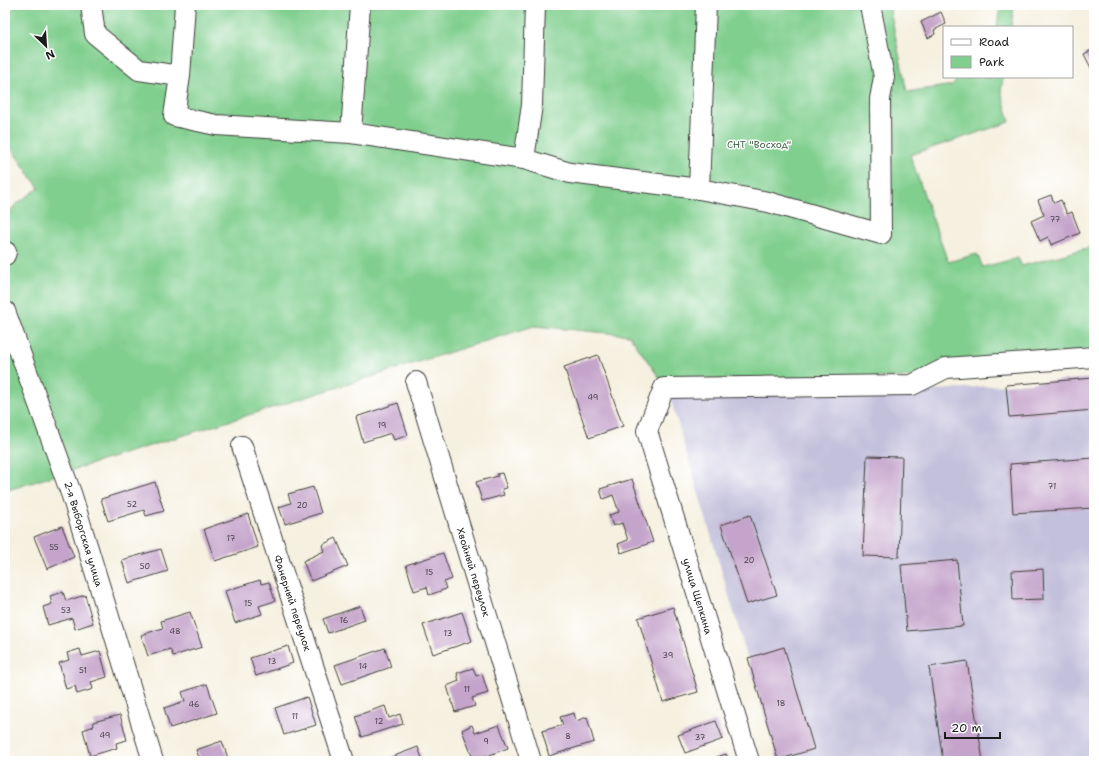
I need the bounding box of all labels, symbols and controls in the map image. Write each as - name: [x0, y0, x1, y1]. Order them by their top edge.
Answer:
- north arrow: [26, 26, 66, 66]
- legend: [943, 26, 1073, 78]
- text: Road: [979, 34, 1010, 50]
- text: N: [43, 46, 57, 63]
- text: Park: [979, 54, 1005, 70]
- park label: СНТ "Восход": [727, 138, 791, 151]
- house number: 77: [1050, 214, 1061, 225]
- house number: 49: [588, 392, 598, 403]
- house number: 19: [378, 420, 386, 431]
- street label: 2-я Выборгская улица: [61, 480, 106, 589]
- house number: 71: [1048, 481, 1056, 492]
- house number: 52: [127, 499, 137, 510]
- house number: 20: [297, 500, 307, 511]
- street label: Хвойный переулок: [454, 526, 493, 619]
- house number: 17: [227, 533, 236, 544]
- house number: 55: [49, 542, 59, 553]
- street label: Фанерный переулок: [271, 554, 314, 653]
- house number: 20: [744, 555, 754, 566]
- street label: улица Щепкина: [680, 557, 715, 636]
- house number: 50: [140, 561, 150, 572]
- house number: 15: [425, 567, 433, 578]
- house number: 15: [244, 598, 252, 609]
- house number: 53: [61, 605, 71, 616]
- house number: 16: [340, 615, 349, 626]
- house number: 48: [169, 626, 181, 637]
- house number: 13: [444, 628, 452, 639]
- house number: 39: [663, 650, 673, 661]
- house number: 13: [268, 656, 276, 667]
- house number: 14: [359, 661, 368, 672]
- house number: 51: [79, 665, 87, 676]
- house number: 11: [464, 684, 470, 695]
- house number: 18: [777, 698, 785, 709]
- house number: 46: [188, 699, 200, 710]
- house number: 11: [292, 711, 298, 722]
- scale bar: [945, 714, 1000, 740]
- house number: 12: [375, 716, 384, 727]
- text: 20 m: [951, 720, 982, 736]
- house number: 49: [100, 730, 110, 741]
- house number: 8: [565, 731, 571, 742]
- house number: 37: [695, 732, 706, 743]
- house number: 9: [483, 736, 489, 747]

